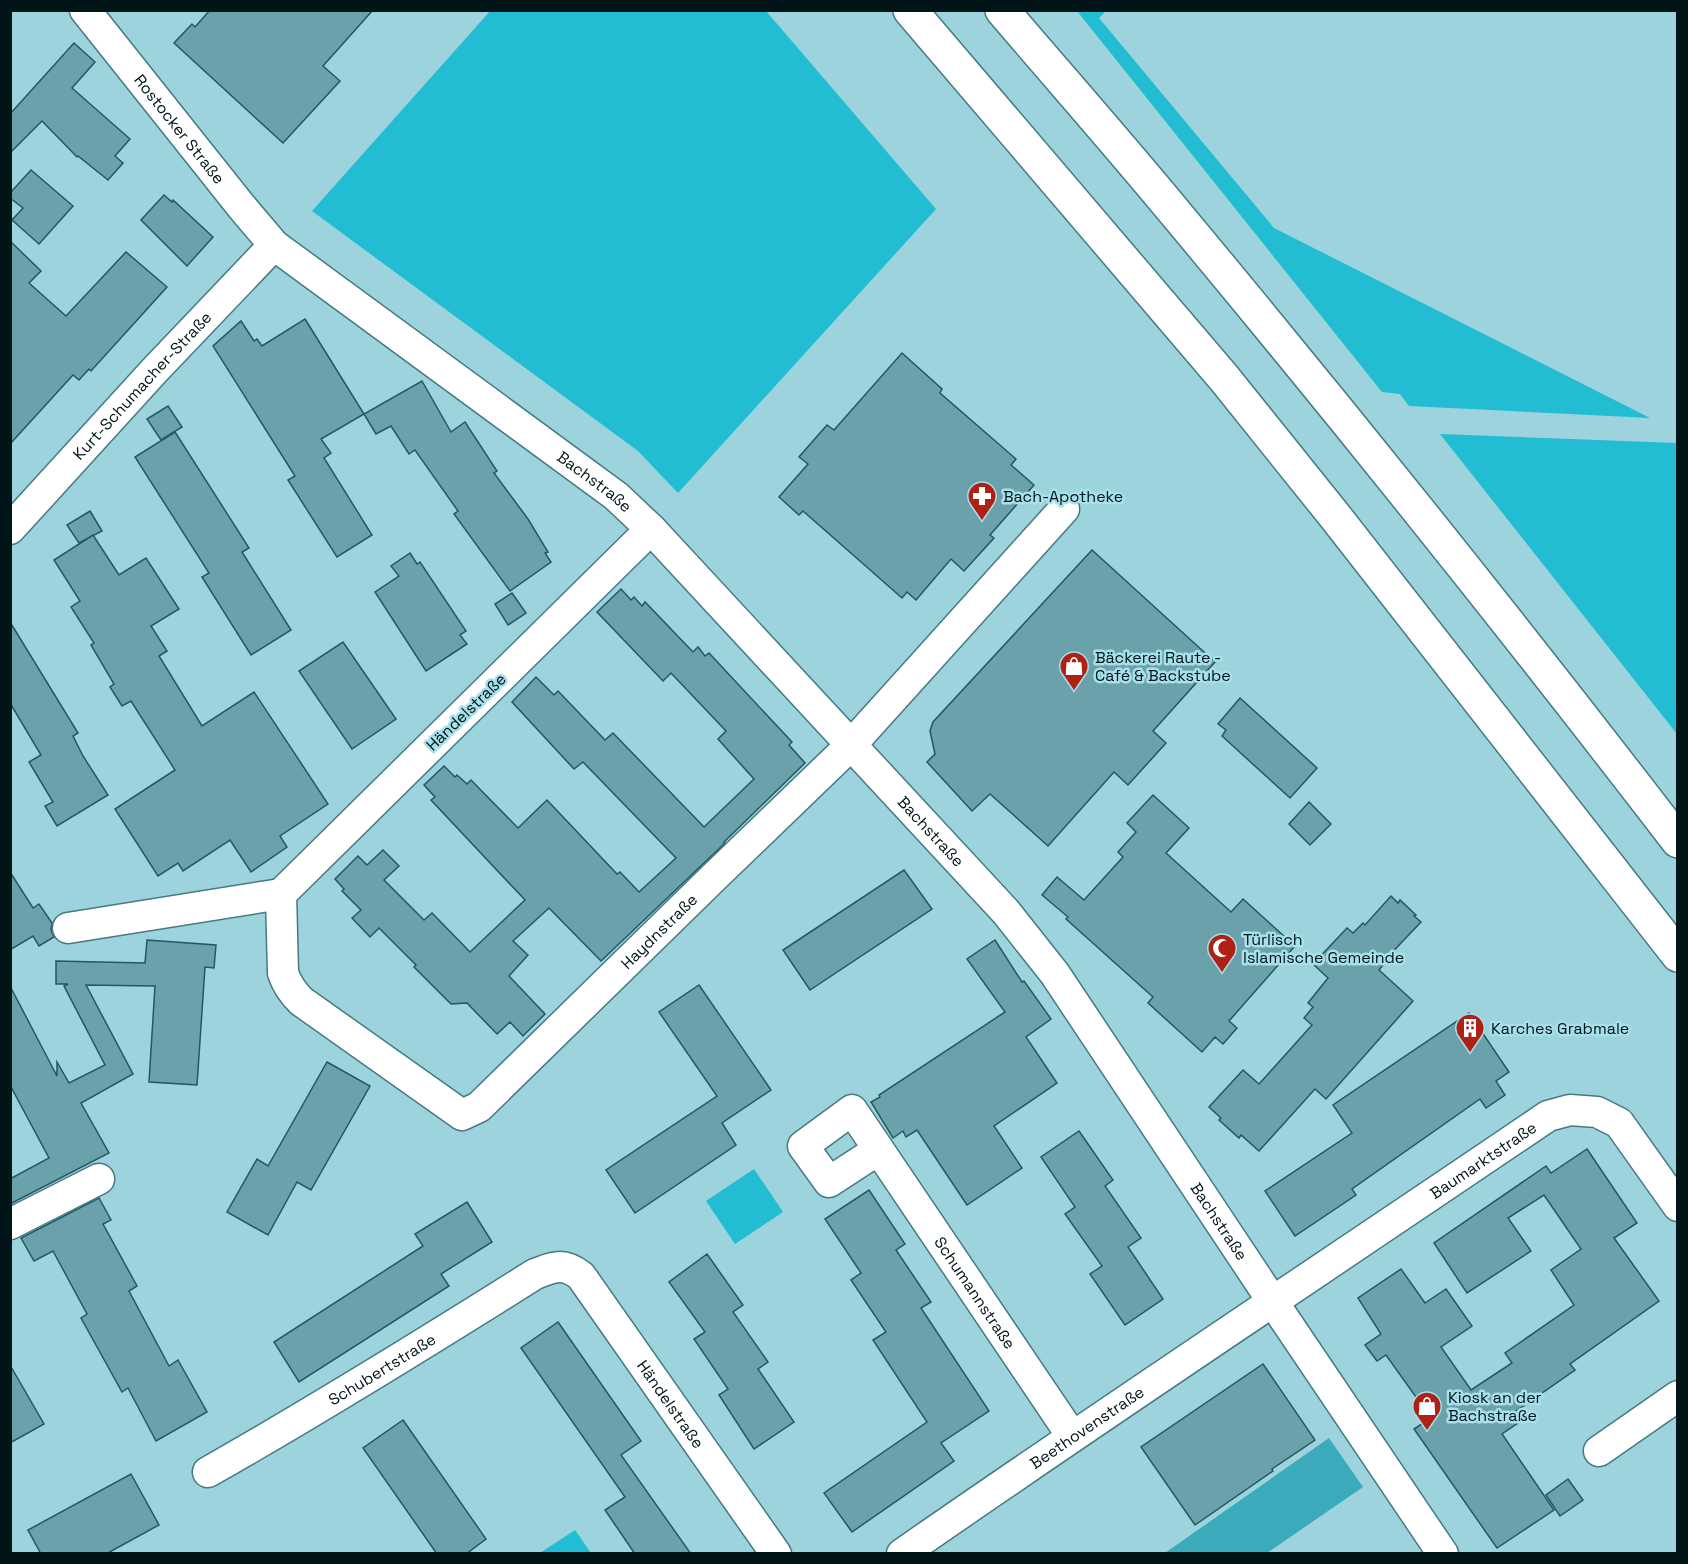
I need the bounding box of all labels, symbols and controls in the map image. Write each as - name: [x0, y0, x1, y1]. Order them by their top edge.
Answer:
- street label: Rostocker Straße: [130, 70, 230, 188]
- street label: Kurt-Schumacher-Straße: [68, 307, 216, 464]
- street label: Bachstraße: [553, 446, 637, 516]
- pharmacy icon: Bach-Apotheke: [966, 480, 998, 522]
- place label: Bach-Apotheke: [1003, 486, 1123, 507]
- place label: Bäckerei Raute - Café & Backstube: [1095, 647, 1231, 686]
- shop icon: Bäckerei Raute - Café & Backstube: [1058, 650, 1090, 692]
- street label: Händelstraße: [422, 669, 510, 755]
- street label: Bachstraße: [893, 791, 969, 871]
- street label: Haydnstraße: [616, 889, 702, 973]
- place label: Türlisch Islamische Gemeinde: [1243, 929, 1404, 968]
- mosque icon: Türlisch Islamische Gemeinde: [1206, 932, 1238, 974]
- building icon: Karches Grabmale: [1454, 1012, 1486, 1054]
- place label: Karches Grabmale: [1491, 1018, 1629, 1039]
- street label: Baumarktstraße: [1426, 1116, 1540, 1204]
- street label: Bachstraße: [1186, 1178, 1253, 1264]
- street label: Schumannstraße: [930, 1232, 1021, 1353]
- street label: Schubertstraße: [324, 1328, 439, 1410]
- street label: Händelstraße: [633, 1356, 709, 1452]
- street label: Beethovenstraße: [1025, 1381, 1148, 1473]
- place label: Kiosk an der Bachstraße: [1448, 1387, 1542, 1426]
- shop icon: Kiosk an der Bachstraße: [1411, 1390, 1443, 1432]

